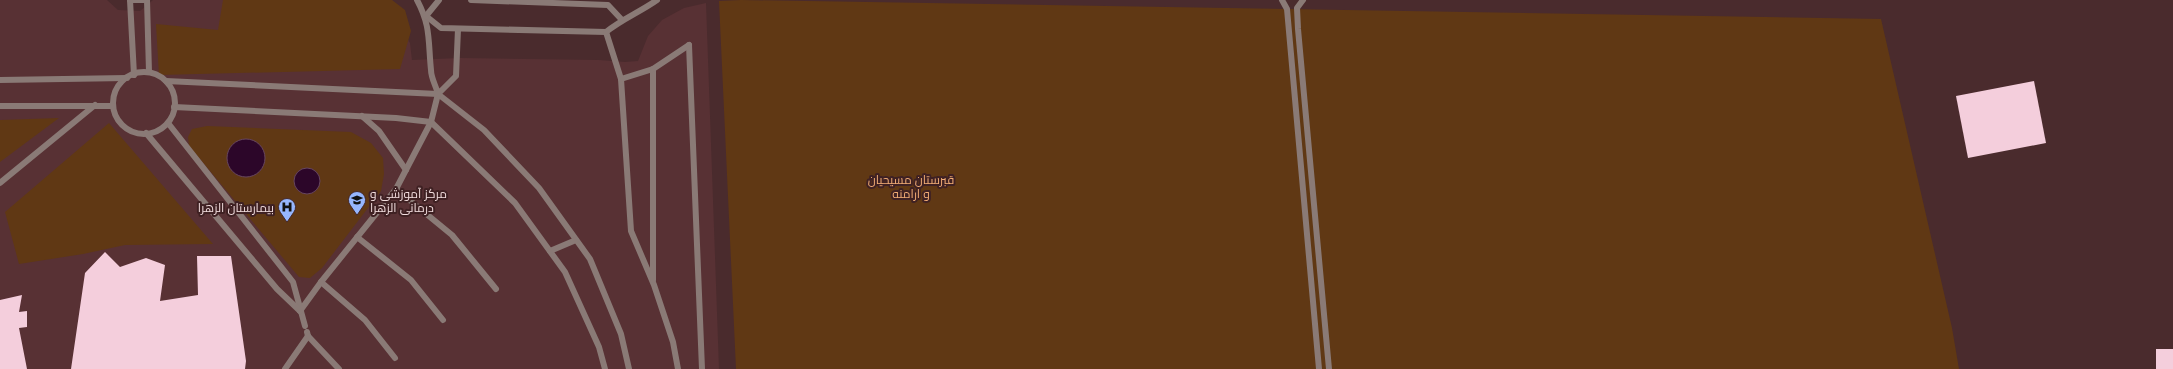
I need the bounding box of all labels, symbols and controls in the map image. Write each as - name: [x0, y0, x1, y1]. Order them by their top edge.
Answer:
- park label: قبرستان مسیحیان و ارامنه: [868, 171, 954, 202]
- place label: مرکز آموزشی و درمانی الزهرا: [370, 185, 447, 216]
- school or university icon: مرکز آموزشی و درمانی الزهرا: [347, 190, 367, 215]
- hospital icon: بیمارستان الزهرا: [277, 197, 297, 222]
- place label: بیمارستان الزهرا: [198, 199, 274, 216]

